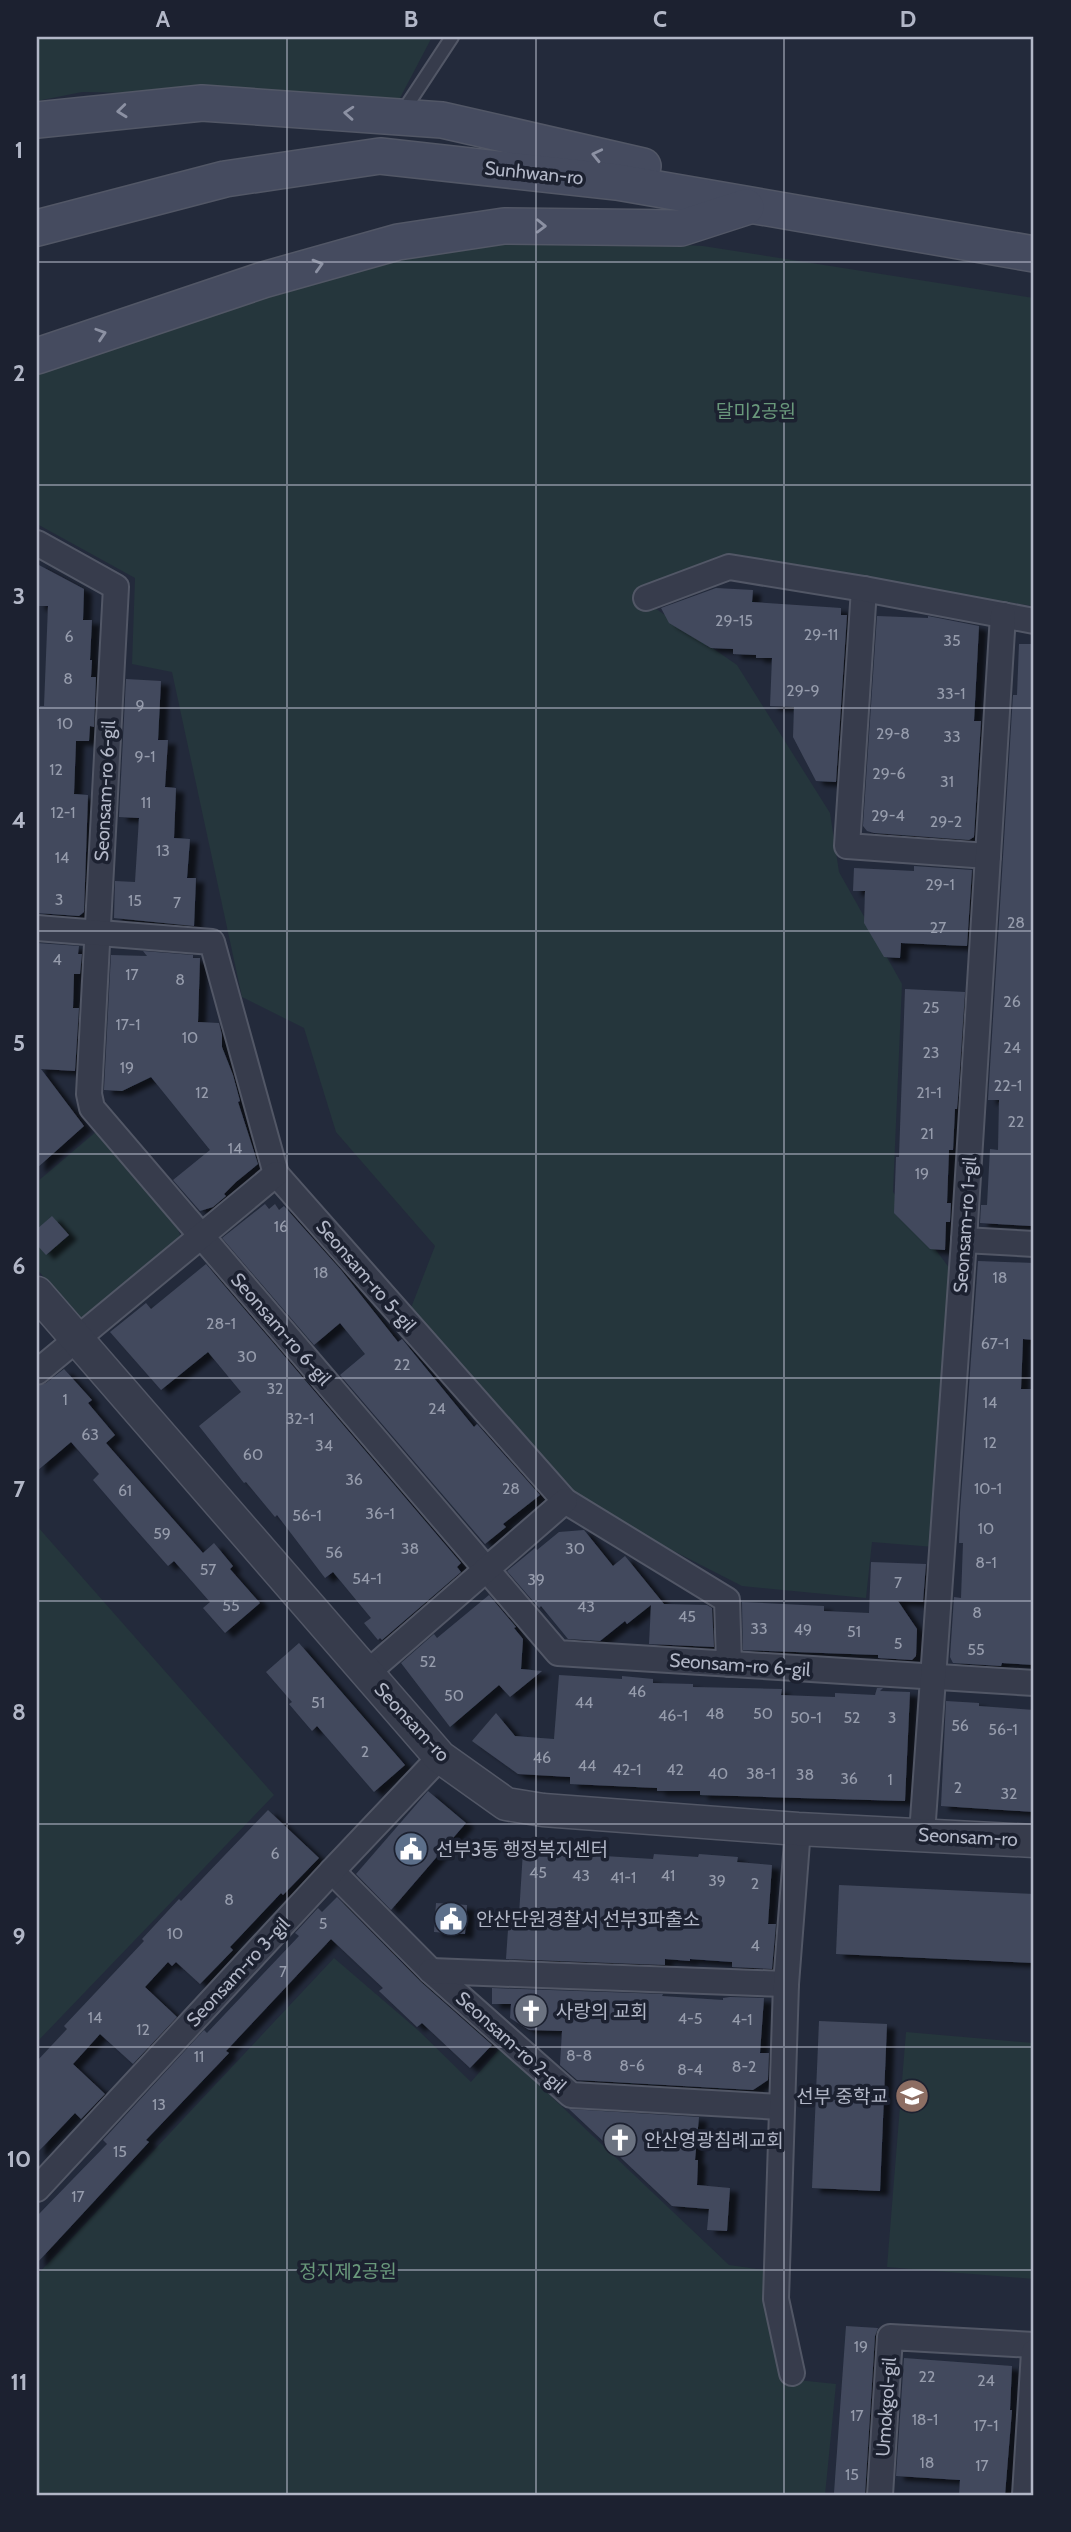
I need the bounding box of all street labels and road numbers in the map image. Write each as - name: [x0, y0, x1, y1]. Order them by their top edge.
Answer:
- street label: Sunhwan-ro: [483, 156, 585, 190]
- street label: Seonsam-ro 6-gil: [90, 719, 120, 862]
- street label: Seonsam-ro 1-gil: [949, 1156, 981, 1294]
- street label: Seonsam-ro 5-gil: [311, 1215, 421, 1337]
- street label: Seonsam-ro 6-gil: [226, 1268, 336, 1390]
- street label: Seonsam-ro 6-gil: [669, 1649, 812, 1681]
- street label: Seonsam-ro: [370, 1678, 454, 1766]
- street label: Seonsam-ro: [918, 1823, 1018, 1851]
- street label: Seonsam-ro 3-gil: [182, 1912, 295, 2031]
- street label: Seonsam-ro 2-gil: [451, 1987, 571, 2098]
- street label: Umokgol-gil: [871, 2356, 901, 2457]

